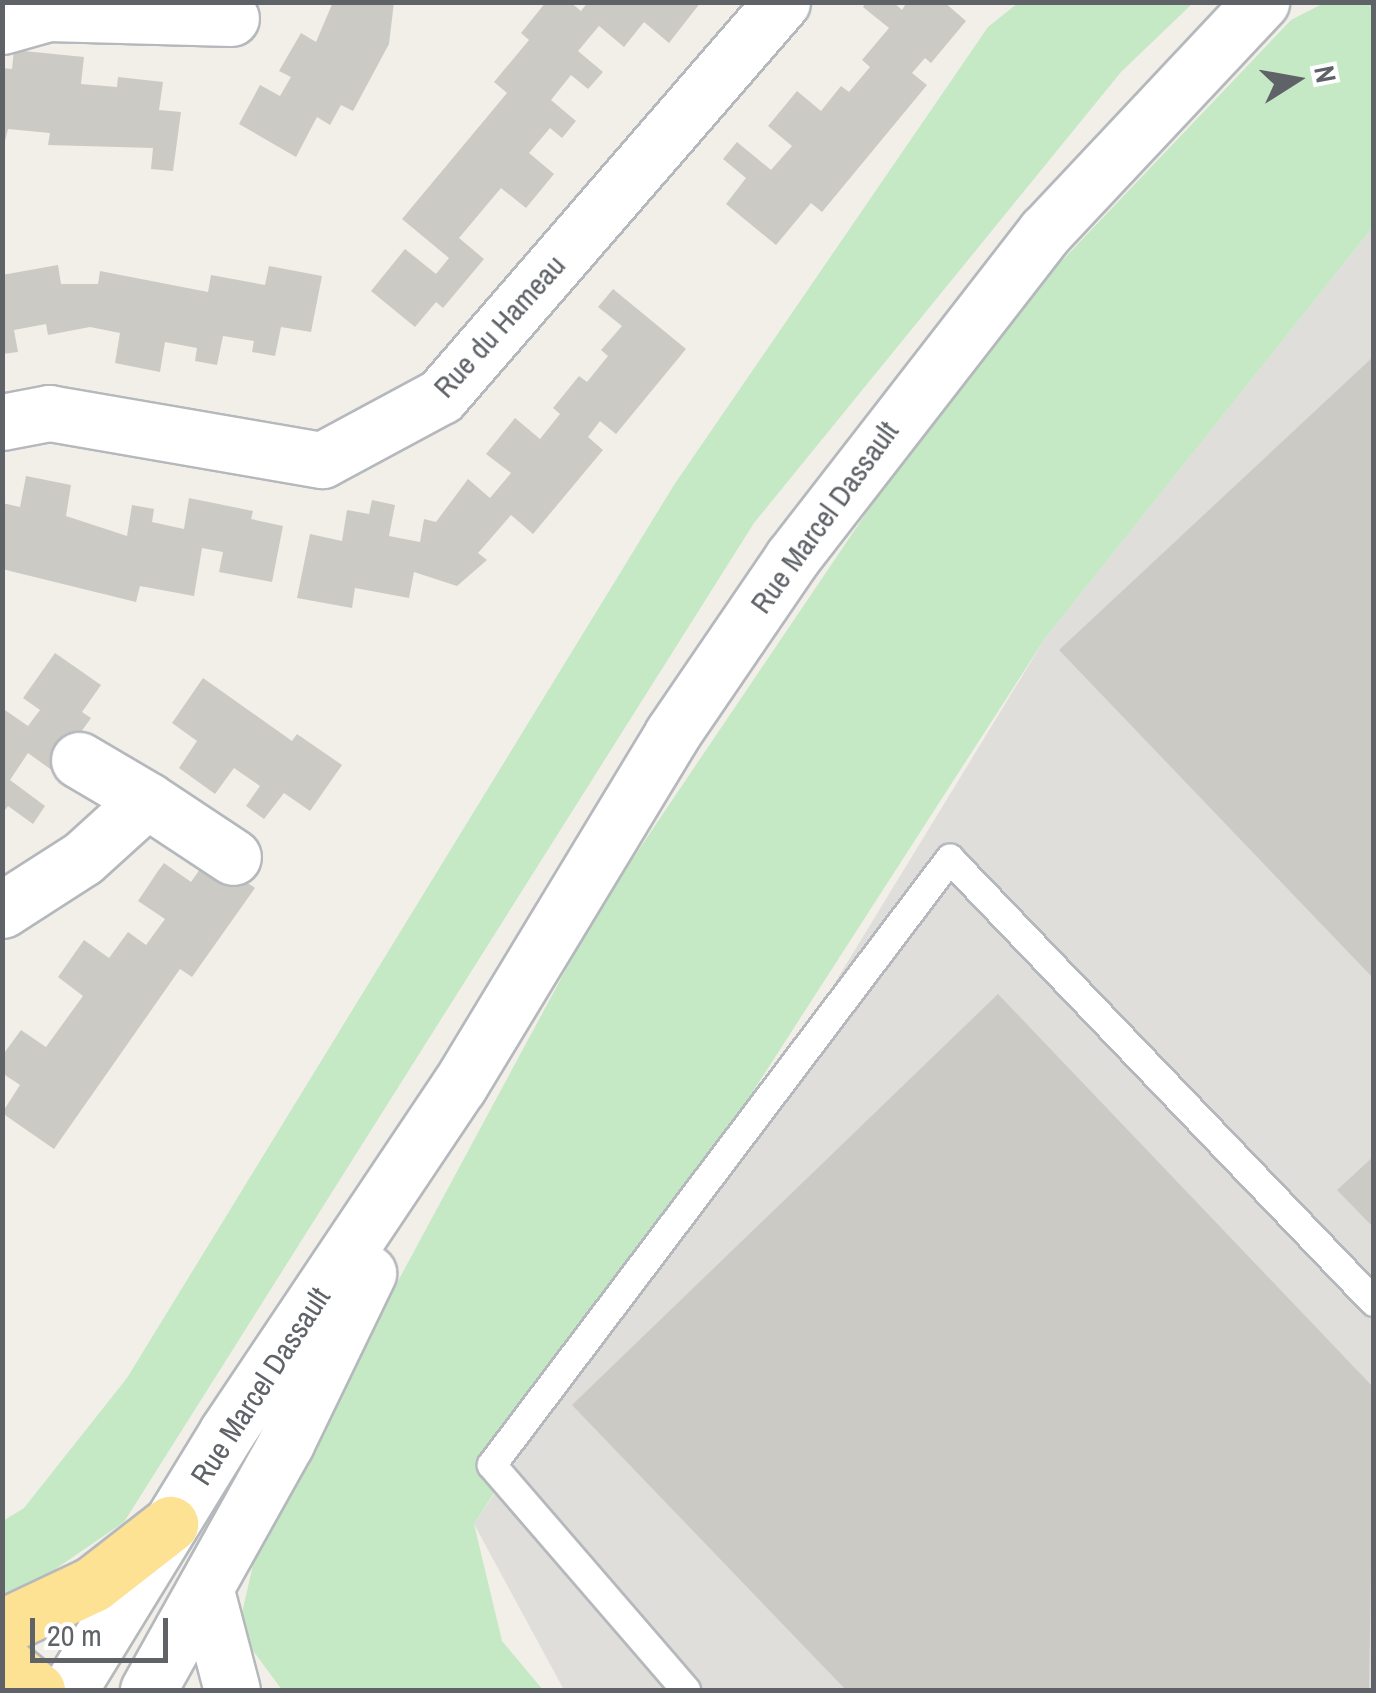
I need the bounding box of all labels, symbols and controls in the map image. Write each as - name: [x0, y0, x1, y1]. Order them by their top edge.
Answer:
- north arrow: [1246, 30, 1346, 130]
- text: N: [1305, 63, 1346, 86]
- street label: Rue du Hameau: [426, 247, 572, 405]
- street label: Rue Marcel Dassault: [742, 414, 906, 620]
- street label: Rue Marcel Dassault: [183, 1280, 337, 1492]
- scale bar: [35, 1598, 172, 1660]
- text: 20 m: [47, 1615, 102, 1655]

